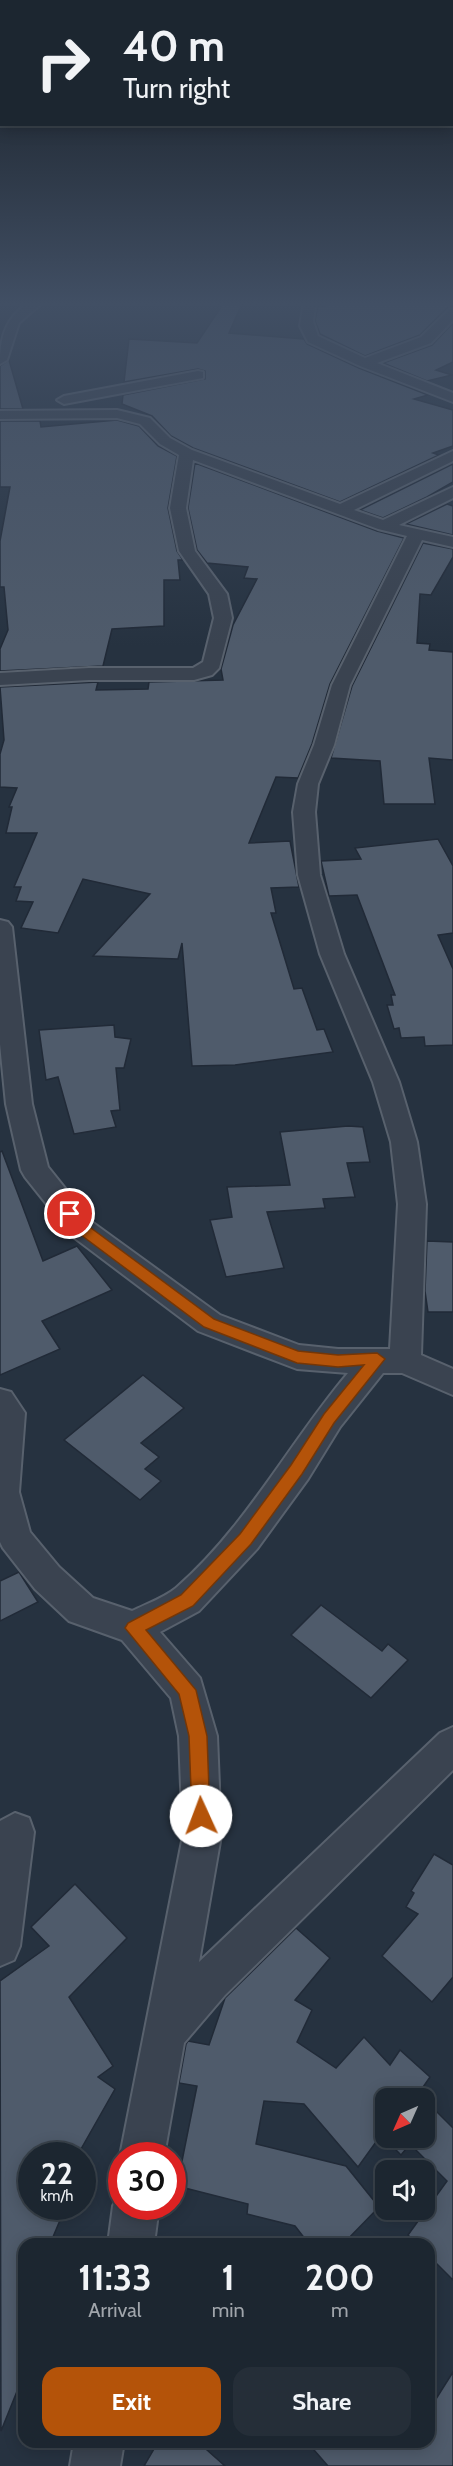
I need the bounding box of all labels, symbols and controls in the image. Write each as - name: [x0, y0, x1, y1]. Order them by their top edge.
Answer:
- text: 40 m: [123, 20, 225, 72]
- icon: right: [24, 24, 102, 102]
- text: Turn right: [123, 72, 230, 105]
- pin: [44, 1188, 95, 1239]
- icon: arrive: [53, 1197, 86, 1230]
- position arrow: [169, 1784, 233, 1848]
- north arrow: [375, 2088, 435, 2148]
- map controls: [375, 2088, 435, 2220]
- speed limit sign: 30: [108, 2142, 186, 2220]
- text: 22: [41, 2155, 73, 2192]
- button: sound: [375, 2160, 435, 2220]
- text: km/h: [41, 2187, 73, 2205]
- text: 11:33: [78, 2255, 152, 2299]
- text: 1: [222, 2255, 235, 2299]
- text: 200: [305, 2255, 375, 2299]
- text: Arrival: [88, 2298, 142, 2322]
- text: min: [212, 2298, 245, 2322]
- text: m: [331, 2298, 349, 2322]
- button: Exit: [42, 2367, 221, 2436]
- button: Share: [233, 2367, 411, 2436]

